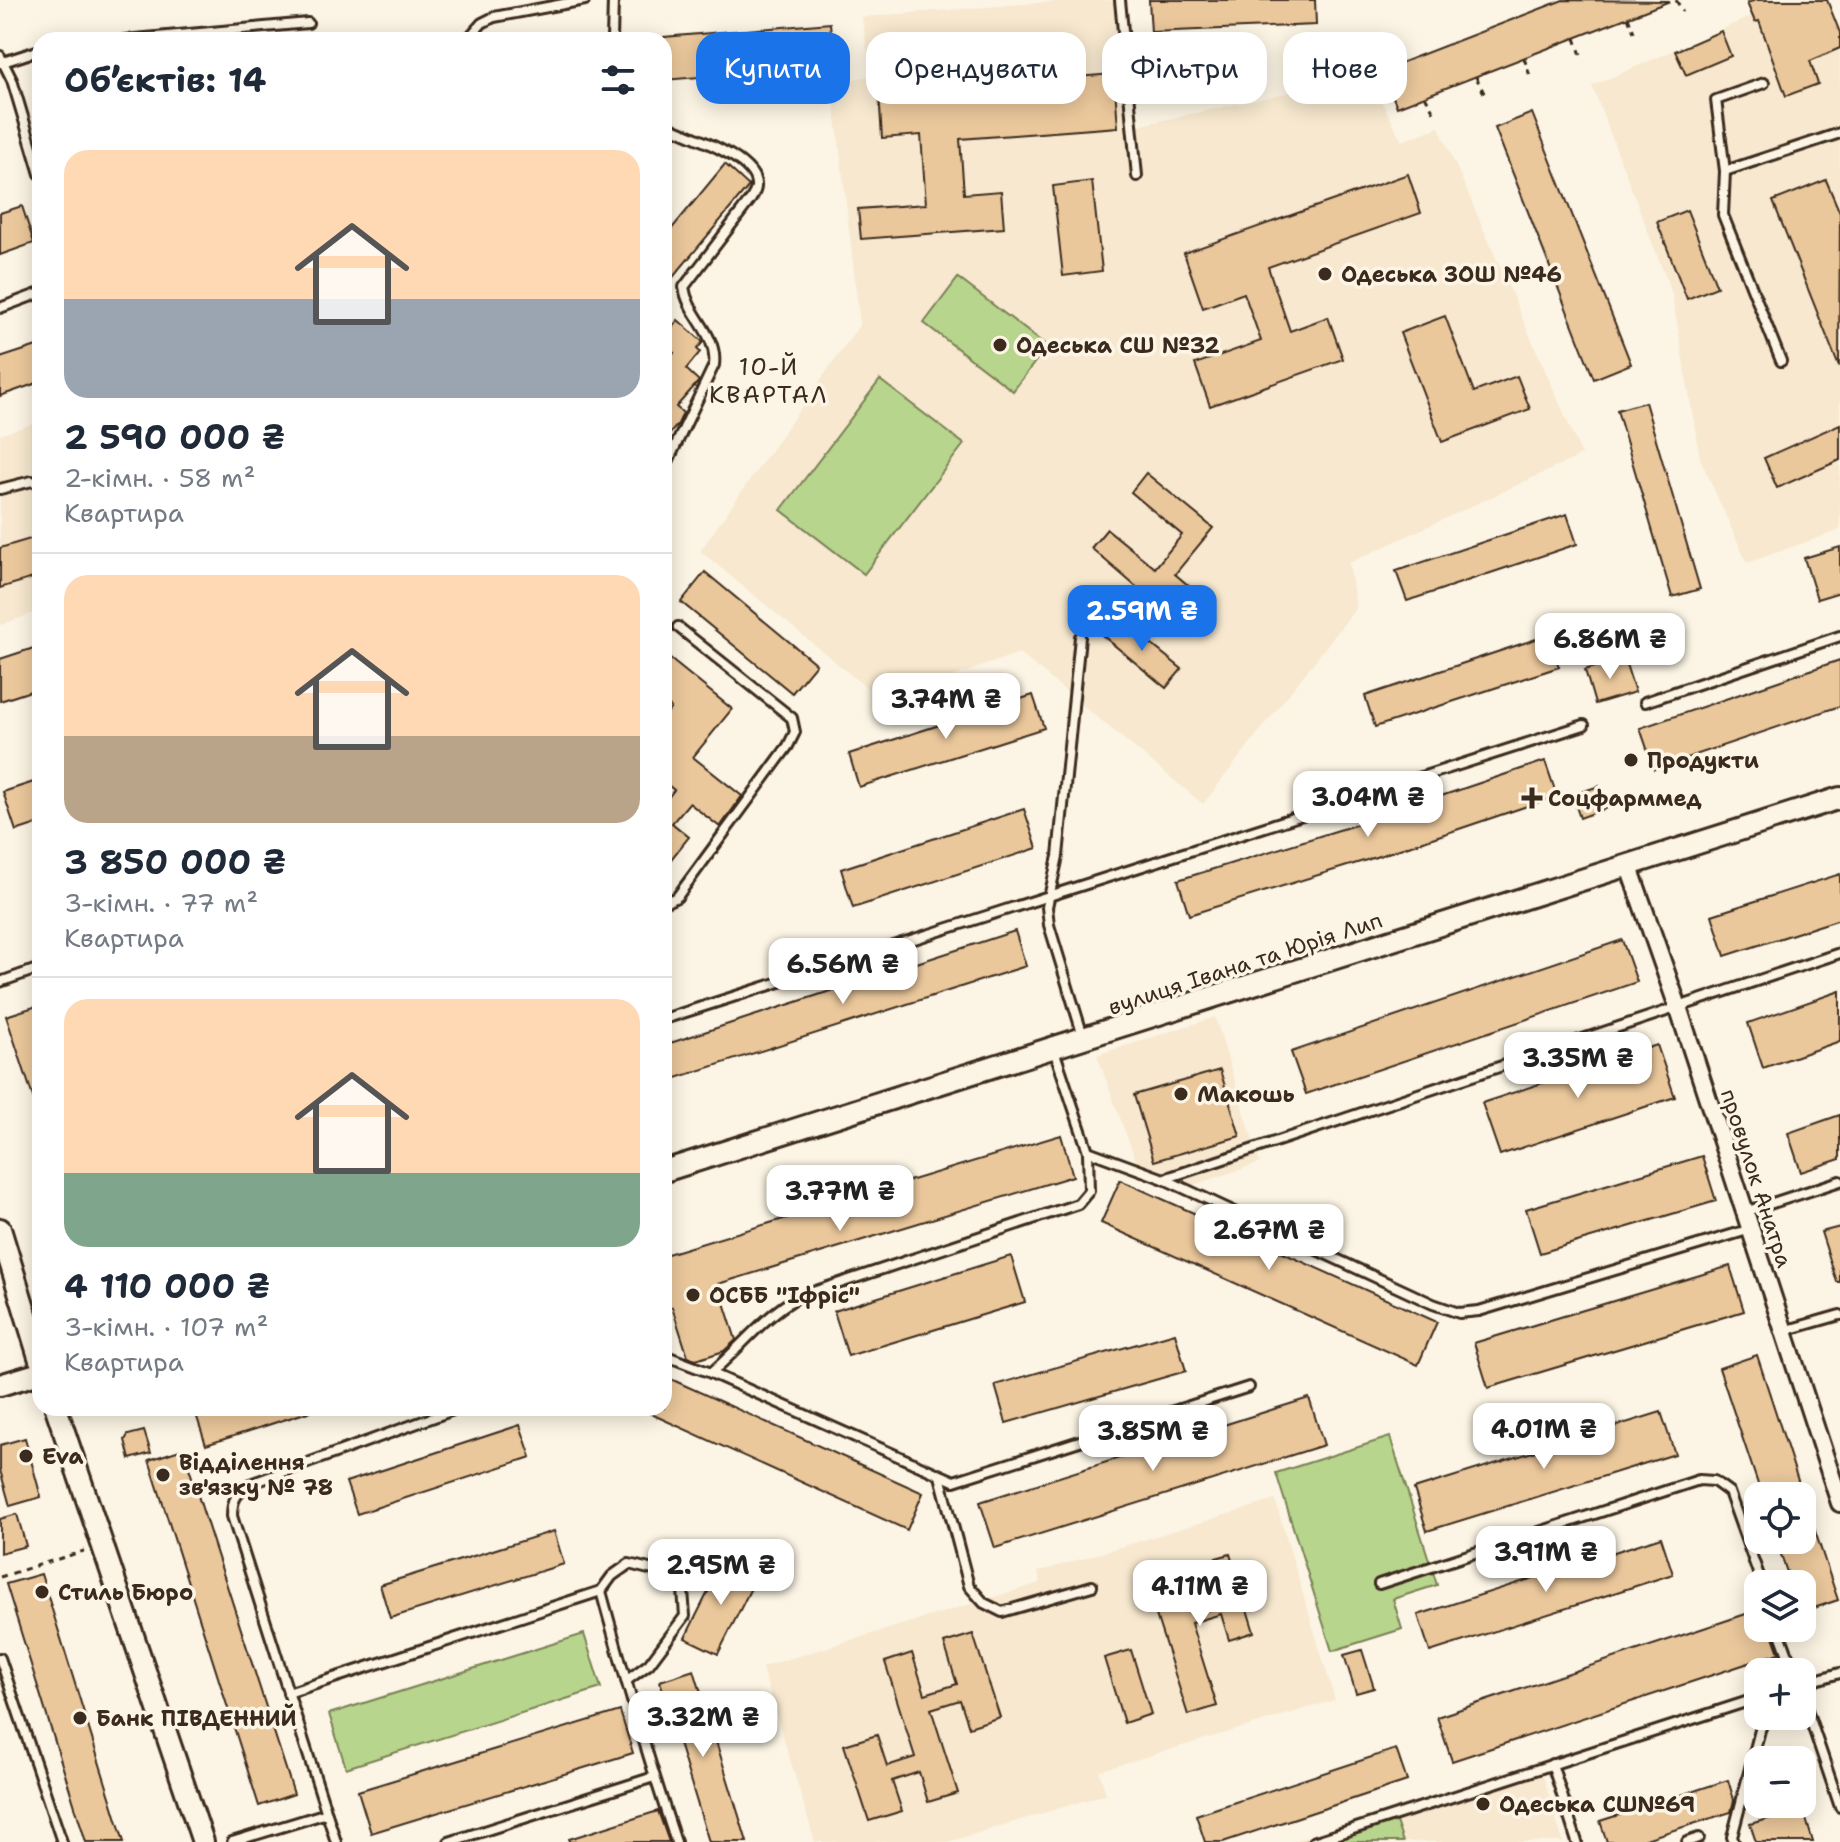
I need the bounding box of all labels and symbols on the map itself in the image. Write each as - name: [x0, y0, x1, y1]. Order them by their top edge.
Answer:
- place label: Одеська ЗОШ №46: [1341, 260, 1562, 289]
- marker: Одеська ЗОШ №46: [1316, 265, 1334, 283]
- place label: Одеська СШ №32: [1016, 331, 1220, 360]
- marker: Одеська СШ №32: [991, 336, 1009, 354]
- district label: 10-Й КВАРТАЛ: [709, 351, 829, 411]
- pin: 2.59M ₴: [1068, 585, 1216, 653]
- pin: 6.86M ₴: [1536, 613, 1684, 681]
- pin: 3.74M ₴: [872, 673, 1020, 741]
- place label: Продукти: [1647, 746, 1759, 775]
- marker: Продукти: [1622, 751, 1640, 769]
- pin: 3.04M ₴: [1294, 771, 1442, 839]
- place label: Соцфарммед: [1548, 784, 1702, 813]
- marker: Соцфарммед: [1523, 789, 1541, 807]
- street label: вулиця Івана та Юрія Лип: [1104, 905, 1386, 1022]
- pin: 6.56M ₴: [769, 938, 917, 1006]
- pin: 3.35M ₴: [1504, 1032, 1652, 1100]
- place label: Макошь: [1197, 1080, 1295, 1109]
- marker: Макошь: [1172, 1085, 1190, 1103]
- street label: провулок Анатра: [1714, 1085, 1799, 1271]
- pin: 3.77M ₴: [766, 1165, 914, 1233]
- pin: 2.67M ₴: [1195, 1204, 1343, 1272]
- place label: ОСББ "Іфріс": [709, 1281, 860, 1310]
- marker: ОСББ "Іфріс": [684, 1286, 702, 1304]
- pin: 4.01M ₴: [1470, 1403, 1618, 1471]
- pin: 3.85M ₴: [1079, 1405, 1227, 1473]
- place label: Eva: [42, 1442, 83, 1471]
- marker: Eva: [17, 1447, 35, 1465]
- place label: Відділення зв'язку № 78: [179, 1448, 333, 1502]
- marker: Відділення зв'язку № 78: [154, 1466, 172, 1484]
- pin: 3.91M ₴: [1472, 1526, 1620, 1594]
- pin: 2.95M ₴: [647, 1539, 795, 1607]
- pin: 4.11M ₴: [1126, 1560, 1274, 1628]
- place label: Стиль Бюро: [58, 1578, 193, 1607]
- marker: Стиль Бюро: [33, 1583, 51, 1601]
- pin: 3.32M ₴: [629, 1691, 777, 1759]
- place label: Банк ПІВДЕННИЙ: [96, 1703, 297, 1733]
- marker: Банк ПІВДЕННИЙ: [71, 1709, 89, 1727]
- place label: Одеська СШ№69: [1499, 1790, 1695, 1819]
- marker: Одеська СШ№69: [1474, 1795, 1492, 1813]

